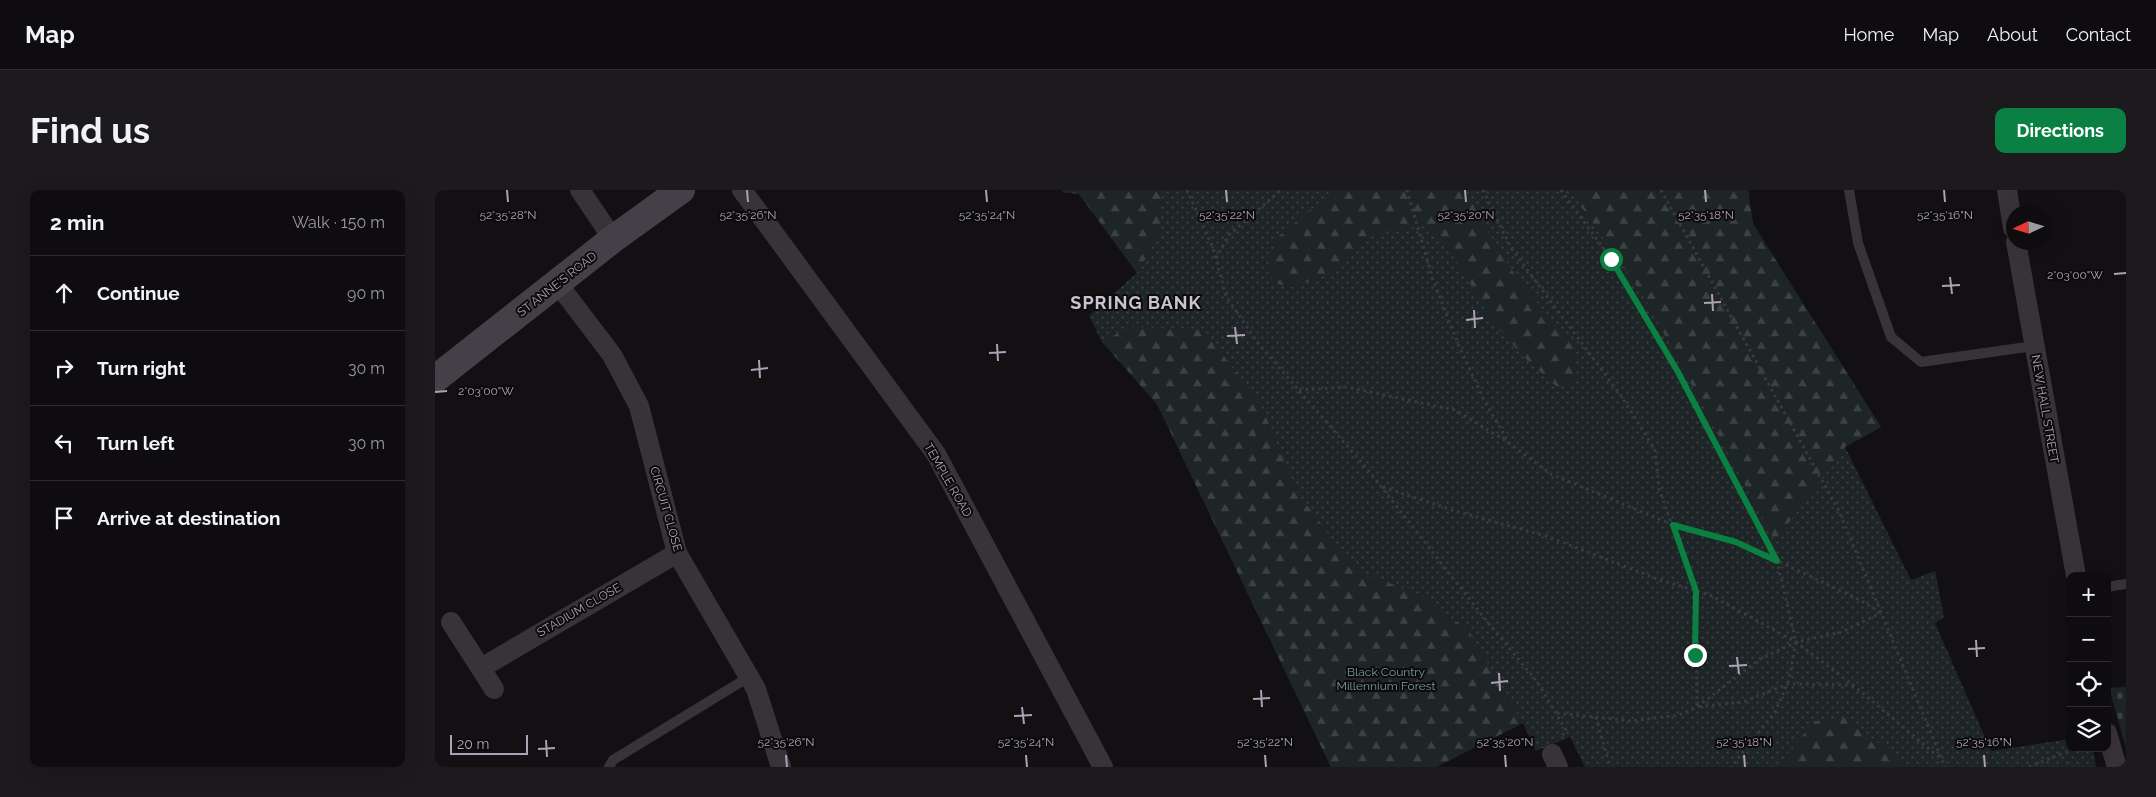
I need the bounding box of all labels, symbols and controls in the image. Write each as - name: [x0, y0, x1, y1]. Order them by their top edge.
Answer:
- text: Map: [25, 20, 75, 49]
- text: Home: [1843, 24, 1894, 45]
- text: Map: [1922, 24, 1959, 45]
- text: About: [1987, 24, 2038, 45]
- text: Contact: [2066, 24, 2131, 45]
- button: Directions: [1995, 108, 2126, 153]
- text: Find us: [30, 110, 150, 151]
- north arrow: [2006, 205, 2051, 250]
- text: 52°35'28"N: [479, 208, 537, 222]
- text: 52°35'26"N: [719, 208, 777, 222]
- text: 52°35'24"N: [959, 208, 1015, 222]
- text: 52°35'22"N: [1199, 208, 1255, 222]
- text: 52°35'20"N: [1437, 208, 1495, 222]
- text: 52°35'18"N: [1678, 208, 1734, 222]
- text: 52°35'16"N: [1917, 208, 1973, 222]
- text: 2 min: [50, 210, 104, 235]
- text: Walk · 150 m: [292, 213, 385, 232]
- street label: ST ANNE'S ROAD: [515, 248, 600, 319]
- route start: [1600, 248, 1623, 271]
- text: 2°03'00"W: [2047, 268, 2103, 282]
- icon: ahead: [50, 279, 78, 307]
- text: Continue: [97, 282, 180, 304]
- text: 90 m: [347, 284, 385, 303]
- district label: SPRING BANK: [1070, 292, 1202, 313]
- icon: right: [50, 354, 78, 382]
- street label: NEW HALL STREET: [2029, 354, 2062, 465]
- text: Turn right: [97, 357, 186, 379]
- text: 30 m: [348, 359, 385, 378]
- text: 2°03'00"W: [458, 384, 514, 398]
- icon: left: [50, 429, 78, 457]
- text: Turn left: [97, 432, 174, 454]
- text: 30 m: [348, 434, 385, 453]
- street label: TEMPLE ROAD: [921, 440, 975, 520]
- street label: CIRCUIT CLOSE: [647, 465, 685, 553]
- icon: arrive: [50, 504, 78, 532]
- text: Arrive at destination: [97, 507, 281, 529]
- map controls: [2066, 572, 2111, 752]
- button: +: [2066, 572, 2111, 617]
- street label: STADIUM CLOSE: [535, 580, 623, 640]
- button: −: [2066, 617, 2111, 662]
- route end: [1684, 644, 1707, 667]
- button: locate: [2066, 662, 2111, 707]
- park label: Black Country Millennium Forest: [1336, 665, 1436, 693]
- button: layers: [2066, 707, 2111, 752]
- scale bar: [450, 732, 527, 755]
- text: 52°35'26"N: [757, 735, 815, 749]
- text: 52°35'24"N: [998, 735, 1054, 749]
- text: 52°35'22"N: [1237, 735, 1293, 749]
- text: 52°35'20"N: [1476, 735, 1534, 749]
- text: 52°35'18"N: [1716, 735, 1772, 749]
- text: 52°35'16"N: [1956, 735, 2012, 749]
- text: 20 m: [457, 736, 489, 752]

